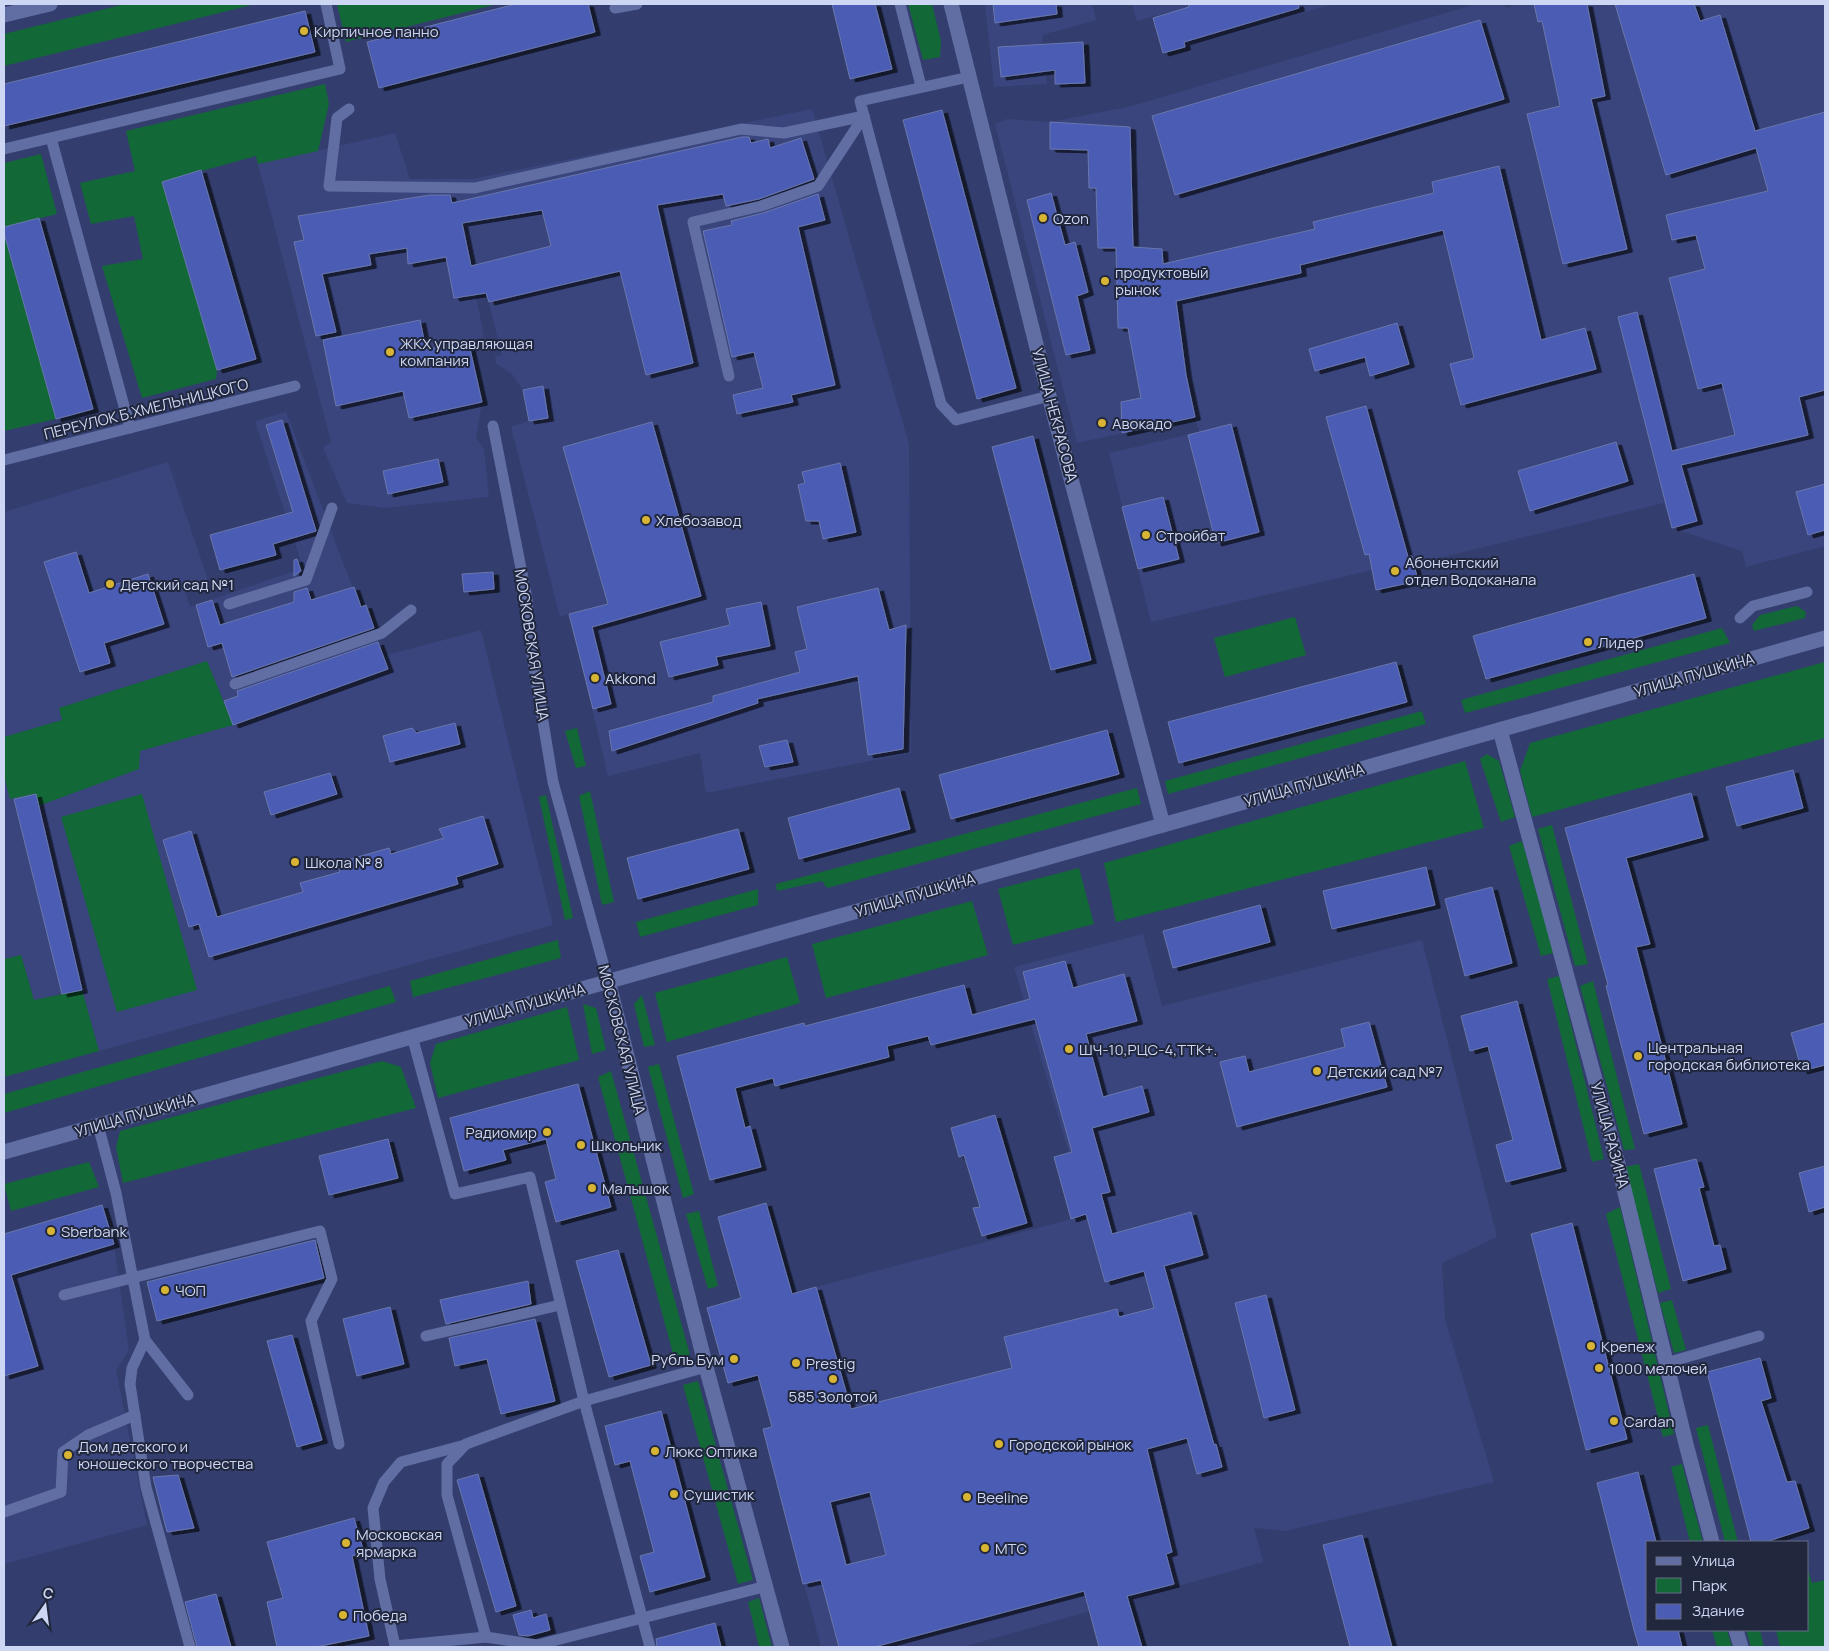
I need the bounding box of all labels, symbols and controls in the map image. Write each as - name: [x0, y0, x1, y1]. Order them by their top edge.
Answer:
- place label: Кирпичное панно: [314, 21, 439, 42]
- marker: Кирпичное панно: [298, 25, 310, 37]
- place label: Ozon: [1053, 208, 1089, 229]
- marker: Ozon: [1037, 212, 1049, 224]
- place label: продуктовый рынок: [1115, 262, 1209, 300]
- marker: продуктовый рынок: [1099, 275, 1111, 287]
- place label: ЖКХ управляющая компания: [400, 333, 533, 371]
- street label: УЛИЦА НЕКРАСОВА: [1027, 345, 1083, 485]
- marker: ЖКХ управляющая компания: [384, 346, 396, 358]
- street label: ПЕРЕУЛОК Б.ХМЕЛЬНИЦКОГО: [42, 373, 251, 445]
- place label: Авокадо: [1112, 413, 1172, 434]
- marker: Авокадо: [1096, 417, 1108, 429]
- place label: Хлебозавод: [656, 510, 741, 531]
- marker: Хлебозавод: [640, 514, 652, 526]
- place label: Стройбат: [1156, 525, 1226, 546]
- marker: Стройбат: [1140, 529, 1152, 541]
- place label: Абонентский отдел Водоканала: [1405, 552, 1536, 590]
- marker: Абонентский отдел Водоканала: [1389, 565, 1401, 577]
- street label: МОСКОВСКАЯ УЛИЦА: [510, 568, 554, 723]
- place label: Детский сад №1: [120, 574, 234, 595]
- marker: Детский сад №1: [104, 578, 116, 590]
- place label: Лидер: [1598, 632, 1644, 653]
- marker: Лидер: [1582, 636, 1594, 648]
- street label: УЛИЦА ПУШКИНА: [1631, 648, 1757, 702]
- place label: Akkond: [605, 668, 656, 689]
- marker: Akkond: [589, 672, 601, 684]
- street label: УЛИЦА ПУШКИНА: [1241, 758, 1367, 812]
- place label: Школа № 8: [305, 852, 383, 873]
- marker: Школа № 8: [289, 856, 301, 868]
- street label: УЛИЦА ПУШКИНА: [852, 868, 978, 922]
- street label: МОСКОВСКАЯ УЛИЦА: [593, 963, 651, 1118]
- street label: УЛИЦА ПУШКИНА: [462, 978, 588, 1032]
- place label: Центральная городская библиотека: [1648, 1037, 1810, 1075]
- place label: ШЧ-10,РЦС-4,ТТК+.: [1079, 1039, 1217, 1060]
- marker: ШЧ-10,РЦС-4,ТТК+.: [1063, 1043, 1075, 1055]
- marker: Центральная городская библиотека: [1632, 1050, 1644, 1062]
- place label: Детский сад №7: [1327, 1061, 1443, 1082]
- marker: Детский сад №7: [1311, 1065, 1323, 1077]
- street label: УЛИЦА РАЗИНА: [1586, 1080, 1634, 1191]
- street label: УЛИЦА ПУШКИНА: [72, 1088, 198, 1142]
- place label: Радиомир: [465, 1122, 537, 1143]
- marker: Радиомир: [541, 1126, 553, 1138]
- place label: Школьник: [591, 1135, 663, 1156]
- marker: Школьник: [575, 1139, 587, 1151]
- place label: Малышок: [602, 1178, 670, 1199]
- marker: Малышок: [586, 1182, 598, 1194]
- place label: Sberbank: [61, 1221, 127, 1242]
- marker: Sberbank: [45, 1225, 57, 1237]
- place label: ЧОП: [175, 1280, 206, 1301]
- marker: ЧОП: [159, 1284, 171, 1296]
- place label: Крепеж: [1601, 1336, 1656, 1357]
- marker: Крепеж: [1585, 1340, 1597, 1352]
- place label: Рубль Бум: [651, 1349, 724, 1370]
- marker: Рубль Бум: [728, 1353, 740, 1365]
- place label: Prestig: [806, 1353, 855, 1374]
- marker: Prestig: [790, 1357, 802, 1369]
- place label: 1000 мелочей: [1609, 1358, 1707, 1379]
- marker: 1000 мелочей: [1593, 1362, 1605, 1374]
- marker: 585 Золотой: [827, 1373, 839, 1385]
- place label: 585 Золотой: [788, 1386, 878, 1407]
- place label: Cardan: [1624, 1411, 1675, 1432]
- marker: Cardan: [1608, 1415, 1620, 1427]
- place label: Городской рынок: [1009, 1434, 1132, 1455]
- place label: Дом детского и юношеского творчества: [78, 1436, 253, 1474]
- marker: Городской рынок: [993, 1438, 1005, 1450]
- place label: Люкс Оптика: [665, 1441, 757, 1462]
- marker: Люкс Оптика: [649, 1445, 661, 1457]
- marker: Дом детского и юношеского творчества: [62, 1449, 74, 1461]
- place label: Сушистик: [684, 1484, 755, 1505]
- place label: Beeline: [977, 1487, 1029, 1508]
- marker: Сушистик: [668, 1488, 680, 1500]
- marker: Beeline: [961, 1491, 973, 1503]
- place label: Московская ярмарка: [356, 1524, 442, 1562]
- marker: Московская ярмарка: [340, 1537, 352, 1549]
- place label: МТС: [995, 1538, 1028, 1559]
- legend: [1646, 1541, 1809, 1631]
- marker: МТС: [979, 1542, 991, 1554]
- text: Улица: [1692, 1550, 1735, 1571]
- text: Парк: [1692, 1575, 1728, 1596]
- north arrow: [20, 1581, 70, 1631]
- text: С: [41, 1582, 56, 1603]
- text: Здание: [1692, 1600, 1745, 1621]
- place label: Победа: [353, 1605, 407, 1626]
- marker: Победа: [337, 1609, 349, 1621]

